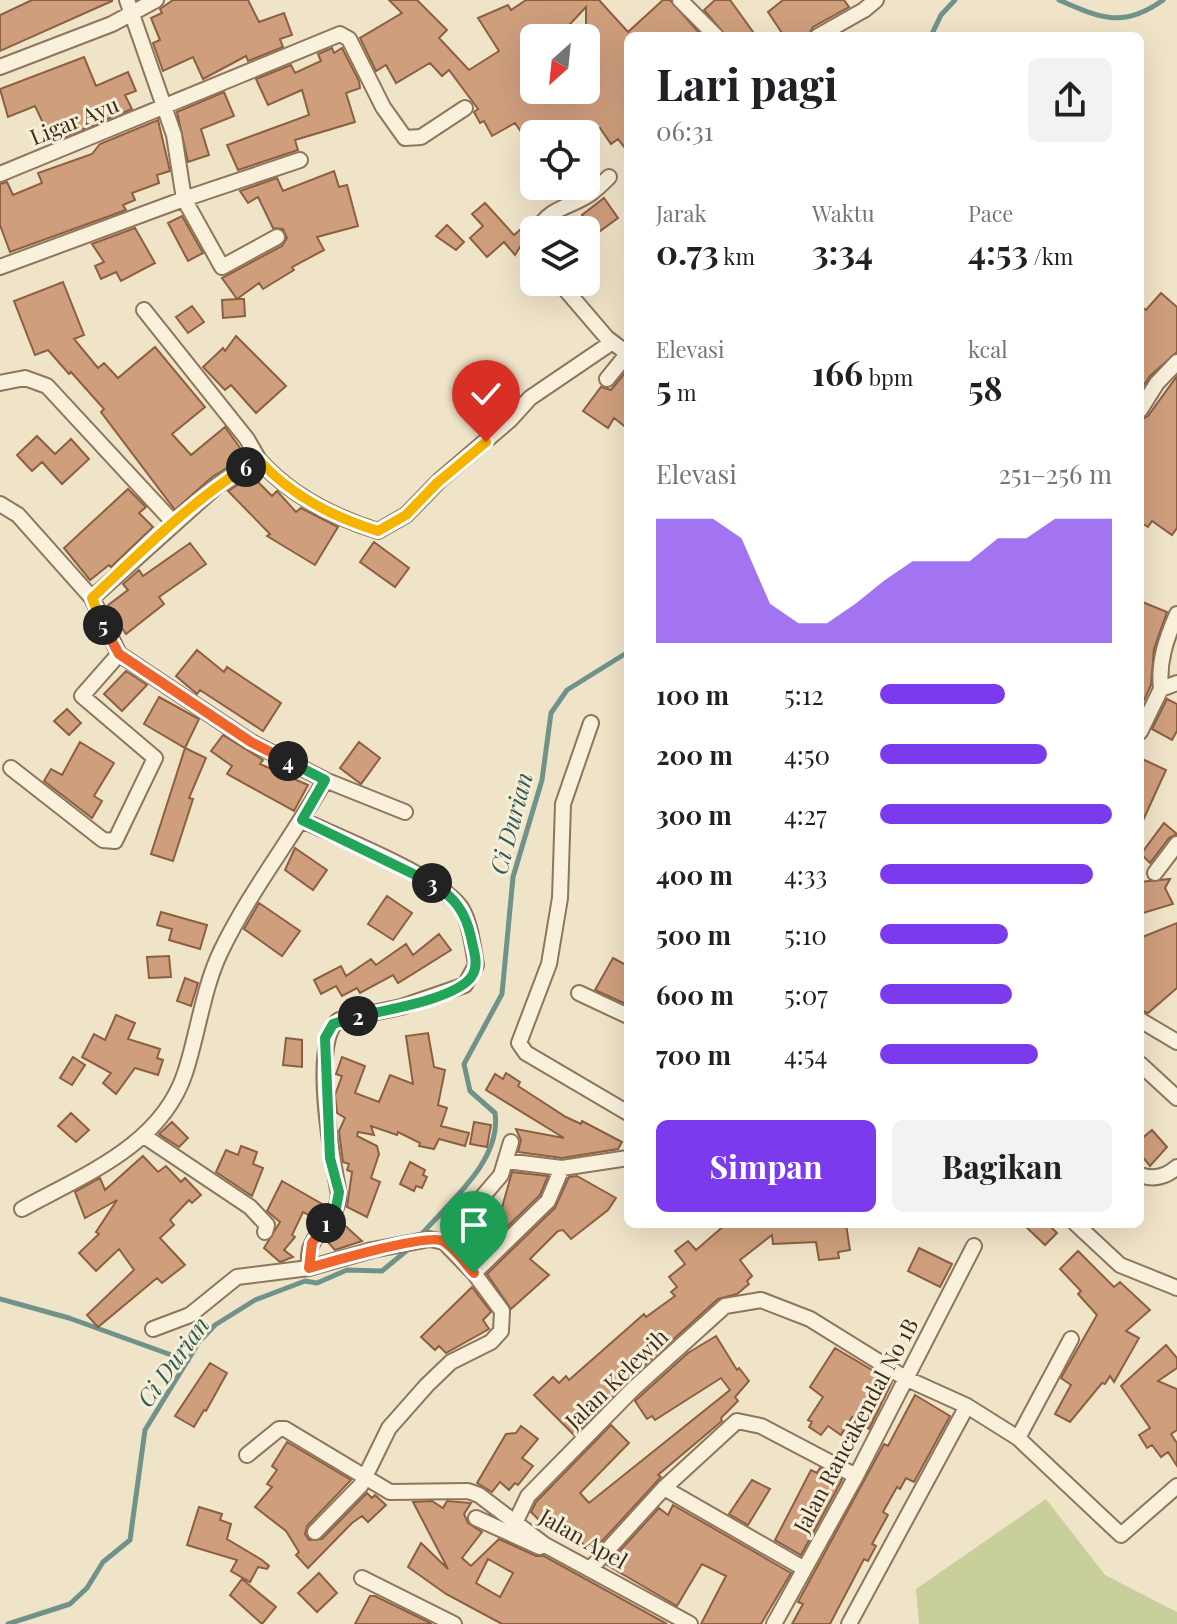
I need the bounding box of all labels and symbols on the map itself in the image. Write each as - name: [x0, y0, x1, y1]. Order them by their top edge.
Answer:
- north arrow: [520, 24, 600, 104]
- street label: Ligar Ayu: [25, 88, 123, 151]
- pin: [452, 360, 520, 442]
- pin: 6: [226, 447, 266, 487]
- pin: 5: [83, 605, 123, 645]
- pin: 4: [268, 741, 308, 781]
- water label: Ci Durian: [481, 768, 539, 878]
- pin: 3: [412, 863, 452, 903]
- pin: 2: [338, 996, 378, 1036]
- pin: [440, 1191, 508, 1273]
- pin: 1: [306, 1203, 346, 1243]
- water label: Ci Durian: [128, 1309, 216, 1413]
- street label: Jalan Rancakendal No 1B: [785, 1312, 924, 1539]
- street label: Jalan Kelewih: [557, 1321, 674, 1436]
- street label: Jalan Apel: [534, 1500, 633, 1575]

